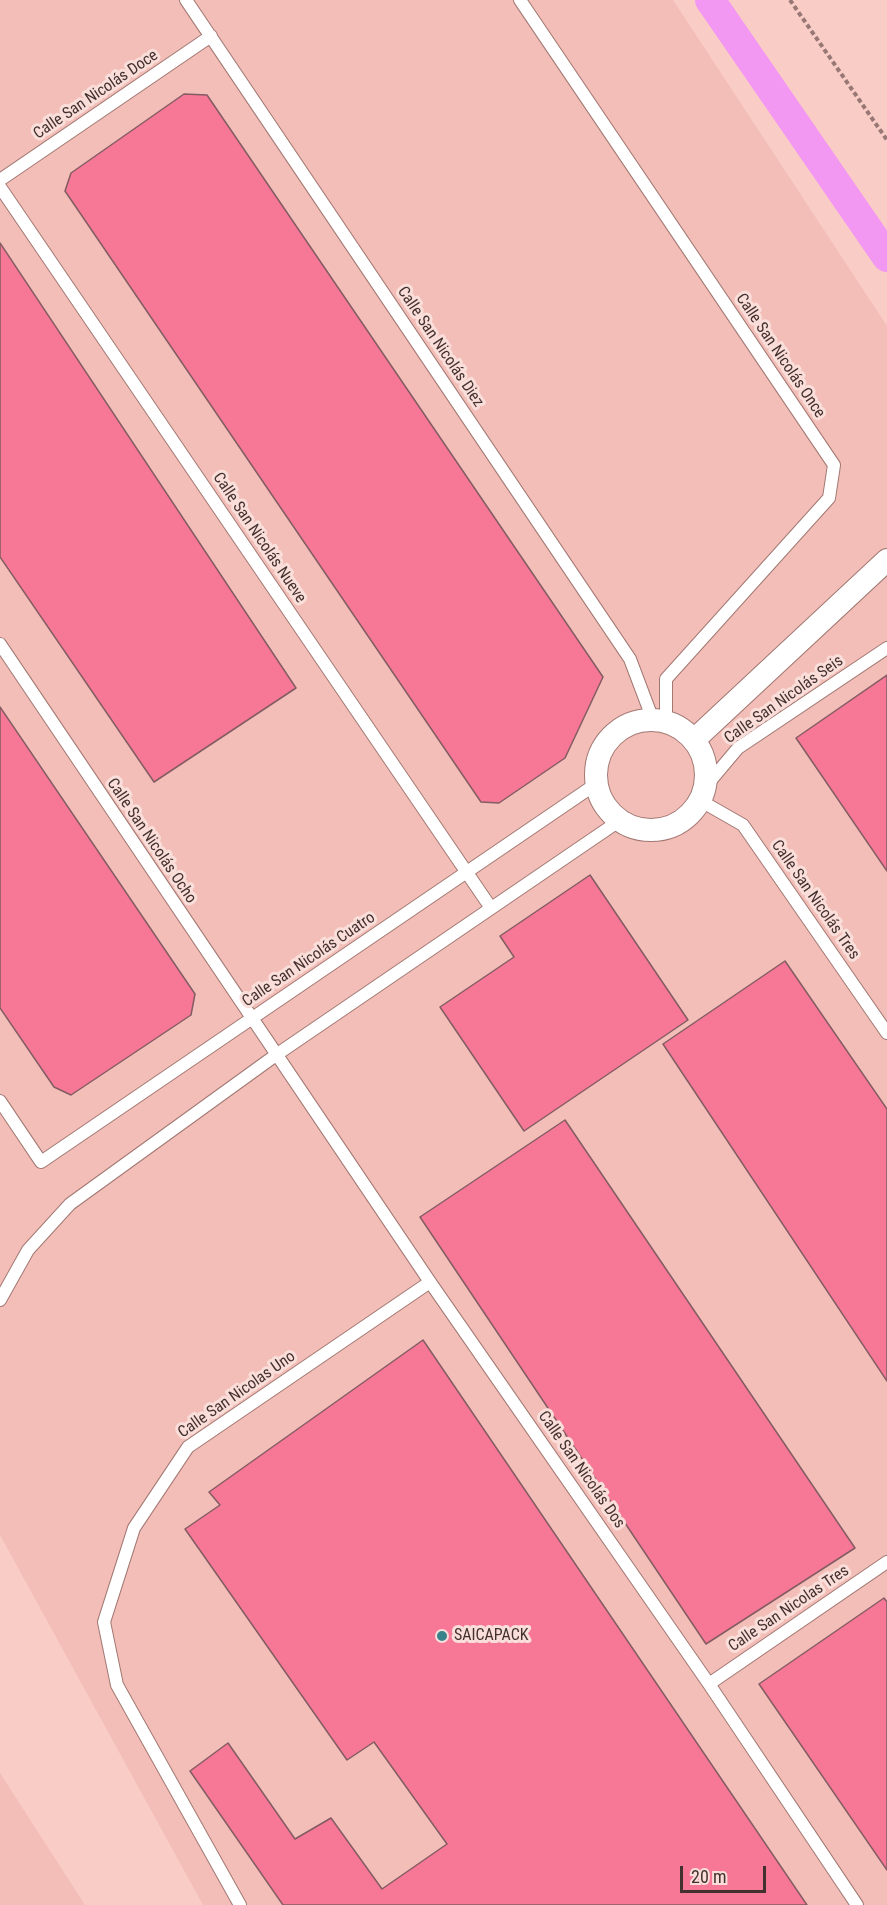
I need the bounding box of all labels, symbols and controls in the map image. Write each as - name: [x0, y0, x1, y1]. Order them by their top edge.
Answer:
- street label: Calle San Nicolás Doce: [30, 46, 162, 144]
- street label: Calle San Nicolás Diez: [393, 283, 487, 411]
- street label: Calle San Nicolás Once: [731, 290, 829, 422]
- street label: Calle San Nicolás Nueve: [208, 469, 310, 607]
- street label: Calle San Nicolás Seis: [721, 652, 847, 748]
- street label: Calle San Nicolás Ocho: [102, 775, 200, 907]
- street label: Calle San Nicolás Tres: [767, 837, 863, 963]
- street label: Calle San Nicolás Cuatro: [239, 908, 379, 1012]
- street label: Calle San Nicolas Uno: [175, 1347, 299, 1443]
- street label: Calle San Nicolás Dos: [533, 1408, 629, 1532]
- street label: Calle San Nicolas Tres: [725, 1562, 853, 1656]
- place label: SAICAPACK: [454, 1626, 529, 1646]
- marker: SAICAPACK: [435, 1629, 449, 1643]
- scale bar: [683, 1854, 768, 1892]
- text: 20 m: [691, 1866, 726, 1887]

